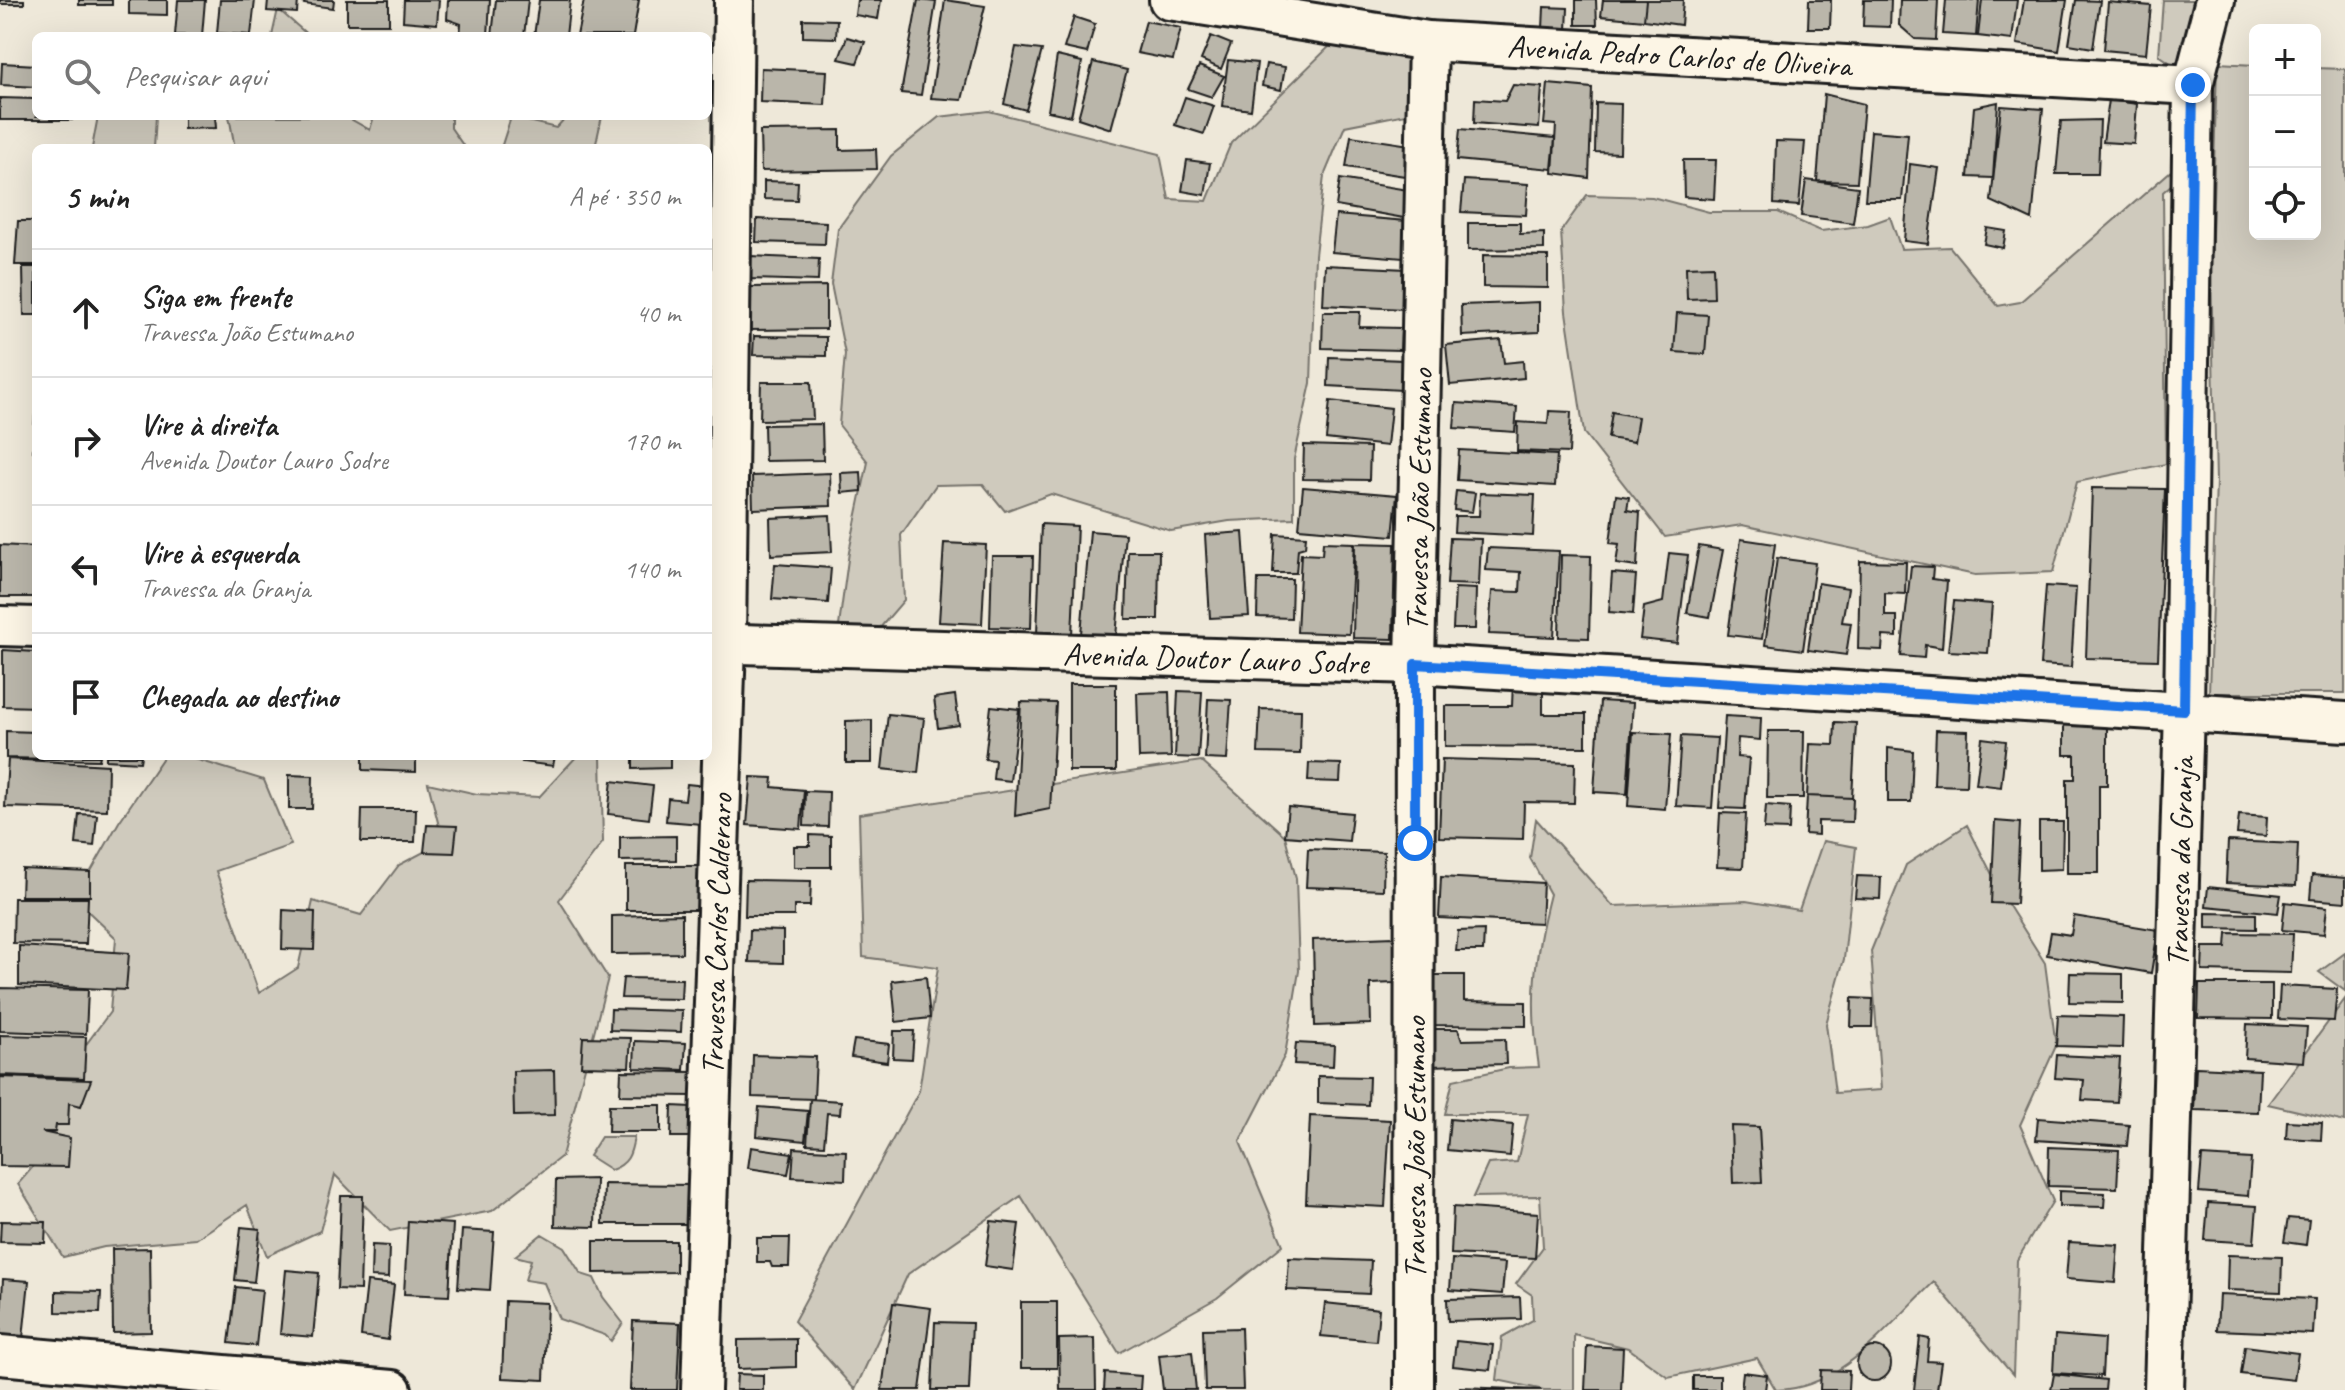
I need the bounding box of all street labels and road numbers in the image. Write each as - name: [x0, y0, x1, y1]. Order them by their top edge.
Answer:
- street label: Avenida Pedro Carlos de Oliveira: [1506, 26, 1855, 86]
- street label: Travessa João Estumano: [1396, 367, 1442, 631]
- street label: Avenida Doutor Lauro Sodre: [1063, 634, 1372, 684]
- street label: Travessa da Granja: [2156, 754, 2204, 968]
- street label: Travessa Carlos Calderaro: [692, 791, 742, 1075]
- street label: Travessa João Estumano: [1394, 1015, 1436, 1279]

